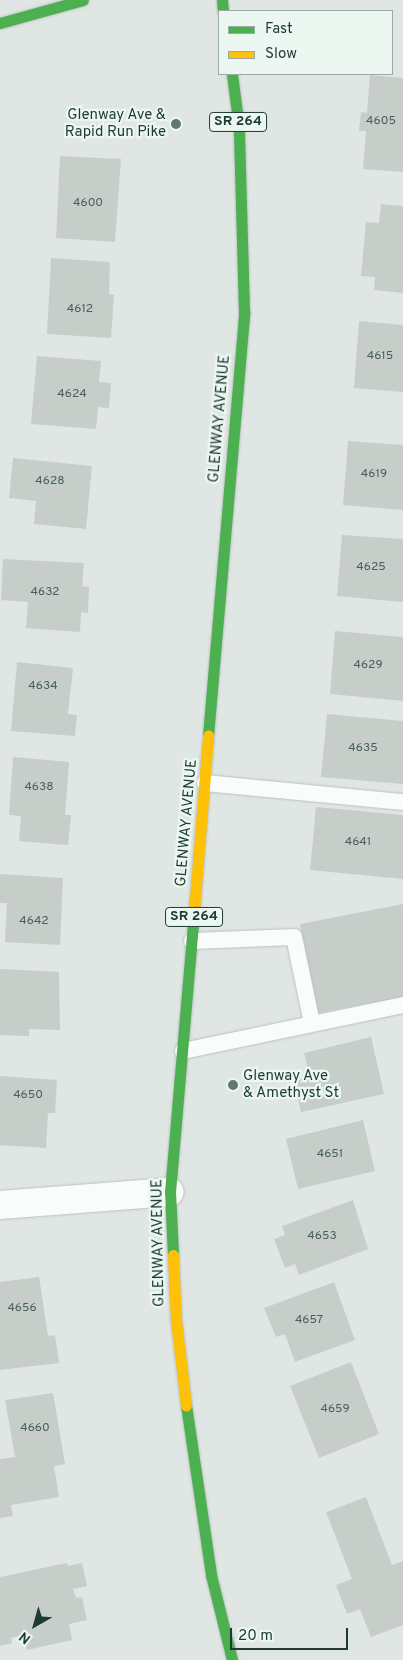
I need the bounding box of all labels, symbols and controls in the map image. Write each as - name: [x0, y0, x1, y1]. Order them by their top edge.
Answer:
- legend: [218, 10, 393, 75]
- text: Fast: [265, 20, 293, 39]
- text: Slow: [265, 45, 297, 64]
- place label: Glenway Ave & Rapid Run Pike: [65, 106, 166, 141]
- road number: SR 264: [208, 110, 268, 134]
- house number: 4605: [366, 115, 396, 129]
- marker: Glenway Ave & Rapid Run Pike: [170, 118, 182, 130]
- house number: 4600: [73, 197, 103, 211]
- house number: 4612: [67, 303, 93, 317]
- house number: 4615: [367, 350, 393, 364]
- street label: GLENWAY AVENUE: [205, 354, 235, 484]
- house number: 4624: [57, 388, 87, 402]
- house number: 4619: [361, 468, 387, 482]
- house number: 4628: [35, 475, 65, 489]
- house number: 4625: [356, 561, 386, 575]
- house number: 4632: [31, 586, 59, 600]
- house number: 4629: [353, 659, 383, 673]
- house number: 4634: [28, 680, 58, 694]
- house number: 4635: [348, 742, 378, 756]
- street label: GLENWAY AVENUE: [172, 758, 202, 888]
- house number: 4638: [24, 781, 54, 795]
- house number: 4641: [345, 836, 371, 850]
- road number: SR 264: [164, 906, 224, 929]
- house number: 4642: [19, 915, 49, 929]
- place label: Glenway Ave & Amethyst St: [243, 1067, 340, 1102]
- marker: Glenway Ave & Amethyst St: [227, 1079, 239, 1091]
- house number: 4650: [13, 1089, 43, 1103]
- house number: 4651: [317, 1148, 343, 1162]
- street label: GLENWAY AVENUE: [149, 1178, 169, 1308]
- house number: 4653: [307, 1230, 337, 1244]
- house number: 4656: [7, 1302, 37, 1316]
- house number: 4657: [295, 1314, 323, 1328]
- house number: 4659: [320, 1403, 350, 1417]
- house number: 4660: [20, 1422, 50, 1436]
- north arrow: [10, 1600, 60, 1650]
- scale bar: [233, 1618, 350, 1650]
- text: N: [16, 1627, 35, 1647]
- text: 20 m: [238, 1627, 273, 1646]

